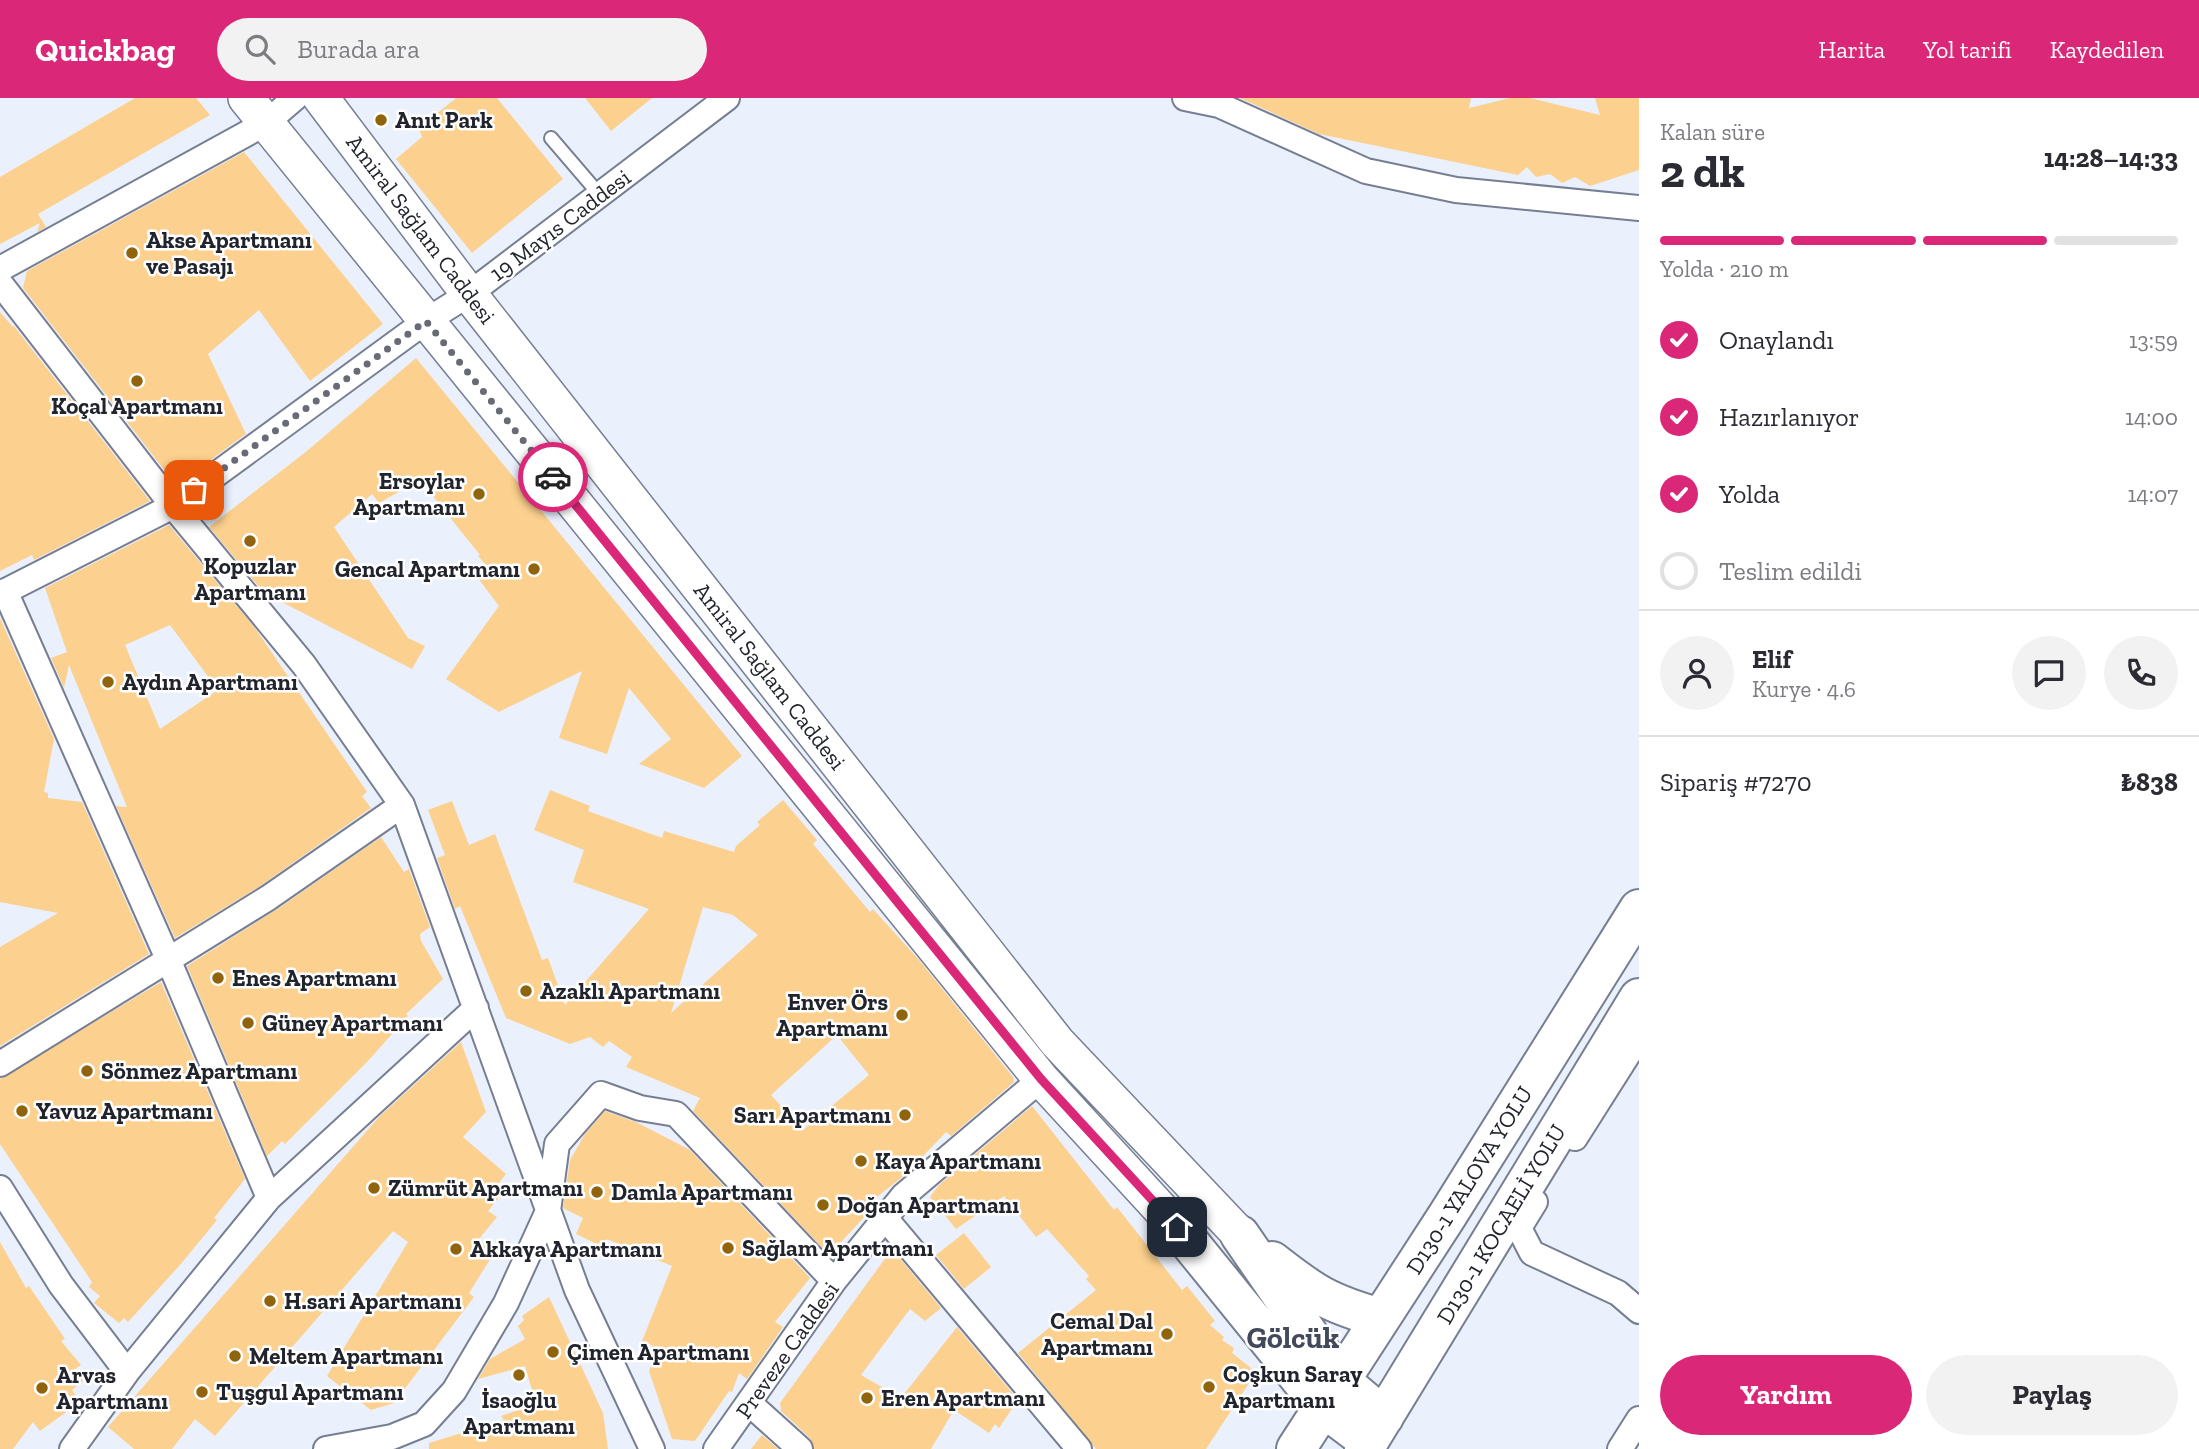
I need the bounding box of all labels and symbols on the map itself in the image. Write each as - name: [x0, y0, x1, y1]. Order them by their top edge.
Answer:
- place label: Anıt Park: [395, 106, 493, 134]
- marker: Anıt Park: [373, 112, 389, 128]
- street label: Amiral Sağlam Caddesi: [341, 129, 501, 329]
- street label: 19 Mayıs Caddesi: [484, 163, 636, 287]
- place label: Akse Apartmanı ve Pasajı: [146, 226, 312, 280]
- marker: Akse Apartmanı ve Pasajı: [124, 245, 140, 261]
- marker: Koçal Apartmanı: [129, 373, 145, 389]
- place label: Koçal Apartmanı: [51, 392, 223, 420]
- courier: [518, 442, 588, 512]
- pin: [164, 460, 224, 520]
- place label: Ersoylar Apartmanı: [353, 467, 465, 521]
- marker: Ersoylar Apartmanı: [471, 486, 487, 502]
- marker: Kopuzlar Apartmanı: [242, 533, 258, 549]
- place label: Kopuzlar Apartmanı: [194, 552, 306, 606]
- place label: Gencal Apartmanı: [335, 555, 520, 583]
- marker: Gencal Apartmanı: [526, 561, 542, 577]
- street label: Amiral Sağlam Caddesi: [688, 577, 852, 775]
- place label: Aydın Apartmanı: [122, 668, 298, 696]
- marker: Aydın Apartmanı: [100, 674, 116, 690]
- place label: Enes Apartmanı: [232, 964, 397, 992]
- marker: Enes Apartmanı: [210, 970, 226, 986]
- place label: Azaklı Apartmanı: [540, 977, 720, 1005]
- marker: Azaklı Apartmanı: [518, 983, 534, 999]
- place label: Enver Örs Apartmanı: [776, 988, 888, 1042]
- marker: Enver Örs Apartmanı: [894, 1007, 910, 1023]
- place label: Güney Apartmanı: [262, 1009, 443, 1037]
- marker: Güney Apartmanı: [240, 1015, 256, 1031]
- place label: Sönmez Apartmanı: [101, 1057, 297, 1085]
- marker: Sönmez Apartmanı: [79, 1063, 95, 1079]
- street label: D130-1 YALOVA YOLU: [1400, 1081, 1538, 1279]
- place label: Yavuz Apartmanı: [36, 1097, 213, 1125]
- place label: Sarı Apartmanı: [734, 1101, 891, 1129]
- marker: Yavuz Apartmanı: [14, 1103, 30, 1119]
- marker: Sarı Apartmanı: [897, 1107, 913, 1123]
- street label: D130-1 KOCAELİ YOLU: [1430, 1119, 1572, 1329]
- place label: Kaya Apartmanı: [875, 1147, 1041, 1175]
- marker: Kaya Apartmanı: [853, 1153, 869, 1169]
- place label: Zümrüt Apartmanı: [388, 1174, 583, 1202]
- place label: Damla Apartmanı: [611, 1178, 793, 1206]
- marker: Zümrüt Apartmanı: [366, 1180, 382, 1196]
- marker: Damla Apartmanı: [589, 1184, 605, 1200]
- place label: Doğan Apartmanı: [837, 1191, 1019, 1219]
- marker: Doğan Apartmanı: [815, 1197, 831, 1213]
- pin: [1147, 1197, 1207, 1257]
- place label: Sağlam Apartmanı: [742, 1234, 934, 1262]
- place label: Akkaya Apartmanı: [470, 1235, 662, 1263]
- marker: Sağlam Apartmanı: [720, 1240, 736, 1256]
- marker: Akkaya Apartmanı: [448, 1241, 464, 1257]
- street label: Preveze Caddesi: [729, 1276, 845, 1424]
- place label: H.sari Apartmanı: [284, 1287, 462, 1315]
- marker: H.sari Apartmanı: [262, 1293, 278, 1309]
- place label: Cemal Dal Apartmanı: [1041, 1307, 1153, 1361]
- district label: Gölcük: [1247, 1320, 1340, 1356]
- marker: Cemal Dal Apartmanı: [1159, 1326, 1175, 1342]
- place label: Çimen Apartmanı: [567, 1338, 749, 1366]
- place label: Meltem Apartmanı: [249, 1342, 443, 1370]
- marker: Çimen Apartmanı: [545, 1344, 561, 1360]
- marker: Meltem Apartmanı: [227, 1348, 243, 1364]
- place label: Coşkun Saray Apartmanı: [1223, 1360, 1363, 1414]
- place label: Arvas Apartmanı: [56, 1361, 168, 1415]
- marker: İsaoğlu Apartmanı: [511, 1367, 527, 1383]
- place label: Tuşgul Apartmanı: [216, 1378, 404, 1406]
- marker: Coşkun Saray Apartmanı: [1201, 1379, 1217, 1395]
- marker: Arvas Apartmanı: [34, 1380, 50, 1396]
- marker: Tuşgul Apartmanı: [194, 1384, 210, 1400]
- place label: Eren Apartmanı: [881, 1384, 1045, 1412]
- place label: İsaoğlu Apartmanı: [463, 1386, 575, 1440]
- marker: Eren Apartmanı: [859, 1390, 875, 1406]

